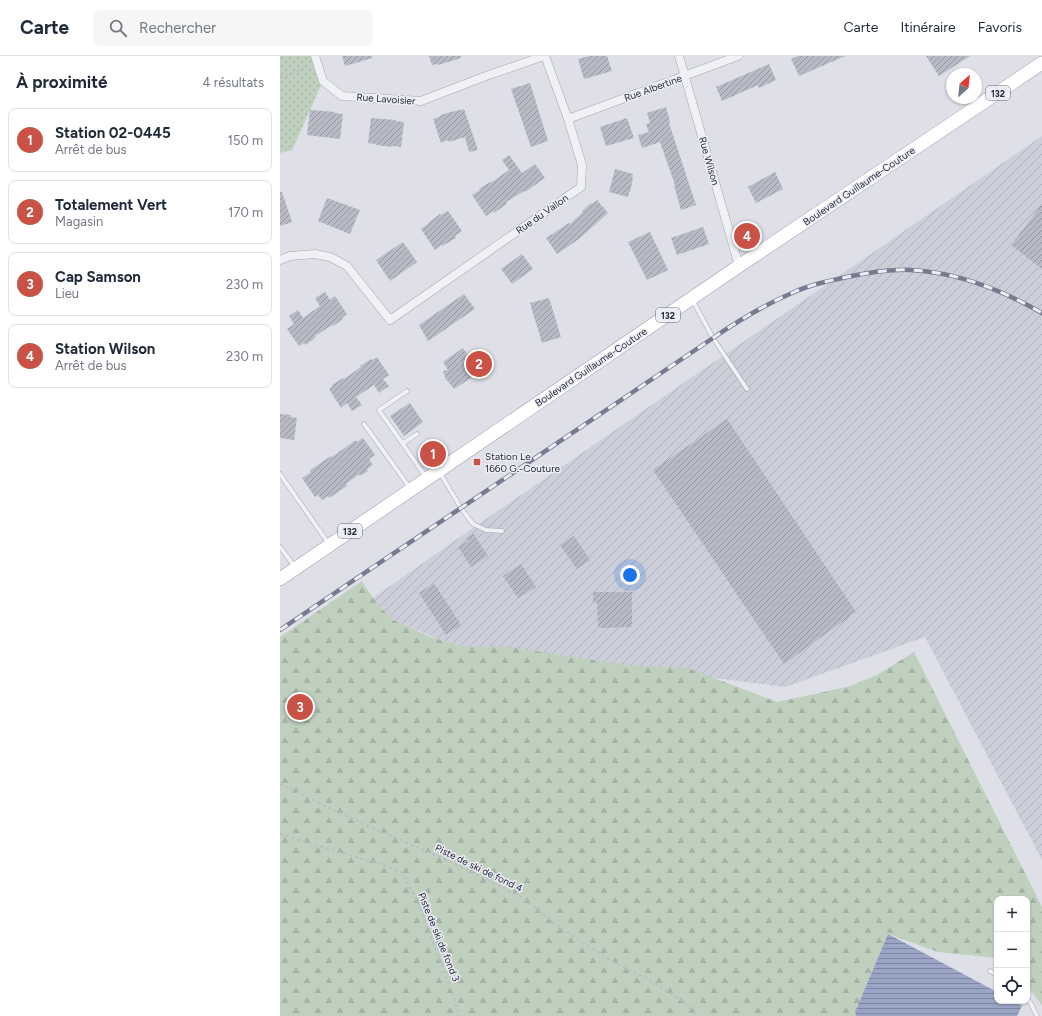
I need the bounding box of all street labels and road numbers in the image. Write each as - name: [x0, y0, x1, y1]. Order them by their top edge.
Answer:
- street label: Rue Albertine: [622, 71, 684, 104]
- road number: 132: [986, 86, 1010, 100]
- street label: Rue Lavoisier: [356, 90, 417, 108]
- street label: Rue Wilson: [696, 135, 722, 187]
- street label: Boulevard Guillaume-Couture: [800, 143, 918, 228]
- street label: Rue du Vallon: [513, 191, 571, 237]
- road number: 132: [656, 308, 680, 322]
- street label: Boulevard Guillaume-Couture: [532, 324, 650, 409]
- road number: 132: [338, 524, 362, 538]
- street label: Piste de ski de fond 4: [433, 841, 525, 895]
- street label: Piste de ski de fond 3: [415, 890, 463, 984]

